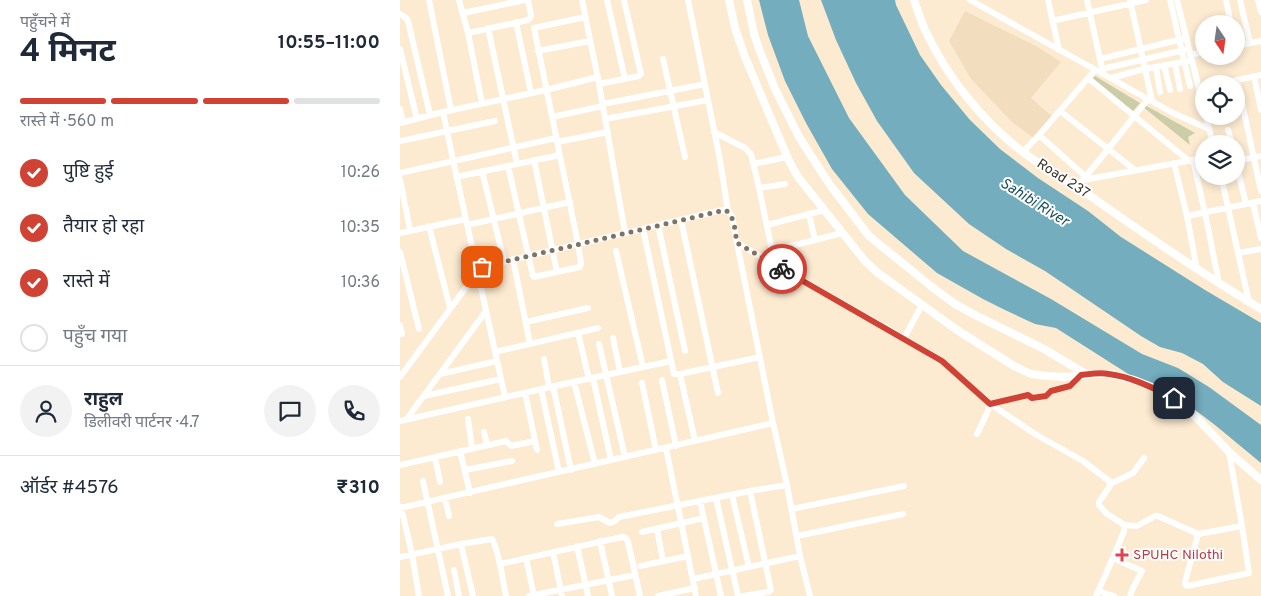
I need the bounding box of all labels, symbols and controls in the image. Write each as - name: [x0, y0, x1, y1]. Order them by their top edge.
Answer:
- text: पहुँचने में: [20, 13, 70, 33]
- north arrow: [1195, 15, 1245, 65]
- map controls: [1195, 15, 1245, 185]
- text: 10:55–11:00: [278, 31, 380, 55]
- text: 4 मिनट: [20, 33, 116, 73]
- button: locate: [1195, 75, 1245, 125]
- text: रास्ते में · 560 m: [20, 112, 114, 132]
- button: layers: [1195, 135, 1245, 185]
- street label: Road 237: [1033, 156, 1093, 202]
- icon: check: [20, 159, 48, 187]
- text: पुष्टि हुई: [63, 160, 114, 184]
- text: 10:26: [341, 163, 380, 183]
- water label: Sahibi River: [996, 174, 1073, 232]
- icon: check: [20, 214, 48, 242]
- text: तैयार हो रहा: [63, 215, 144, 239]
- text: 10:35: [341, 218, 380, 238]
- courier: [757, 244, 807, 294]
- pin: [461, 246, 503, 288]
- icon: bag: [468, 253, 496, 281]
- icon: bike: [768, 255, 796, 283]
- icon: check: [20, 269, 48, 297]
- text: रास्ते में: [63, 270, 110, 294]
- text: 10:36: [341, 273, 380, 293]
- text: पहुँच गया: [63, 325, 127, 349]
- pin: [1153, 377, 1195, 419]
- icon: home: [1160, 384, 1188, 412]
- button: person: [20, 385, 72, 437]
- button: chat: [264, 385, 316, 437]
- button: phone: [328, 385, 380, 437]
- text: राहुल: [84, 388, 123, 412]
- text: डिलीवरी पार्टनर · 4.7: [84, 413, 200, 433]
- text: ऑर्डर #4576: [20, 476, 119, 500]
- text: ₹310: [336, 476, 380, 500]
- place label: SPUHC Nilothi: [1133, 547, 1223, 564]
- marker: SPUHC Nilothi: [1115, 548, 1129, 562]

